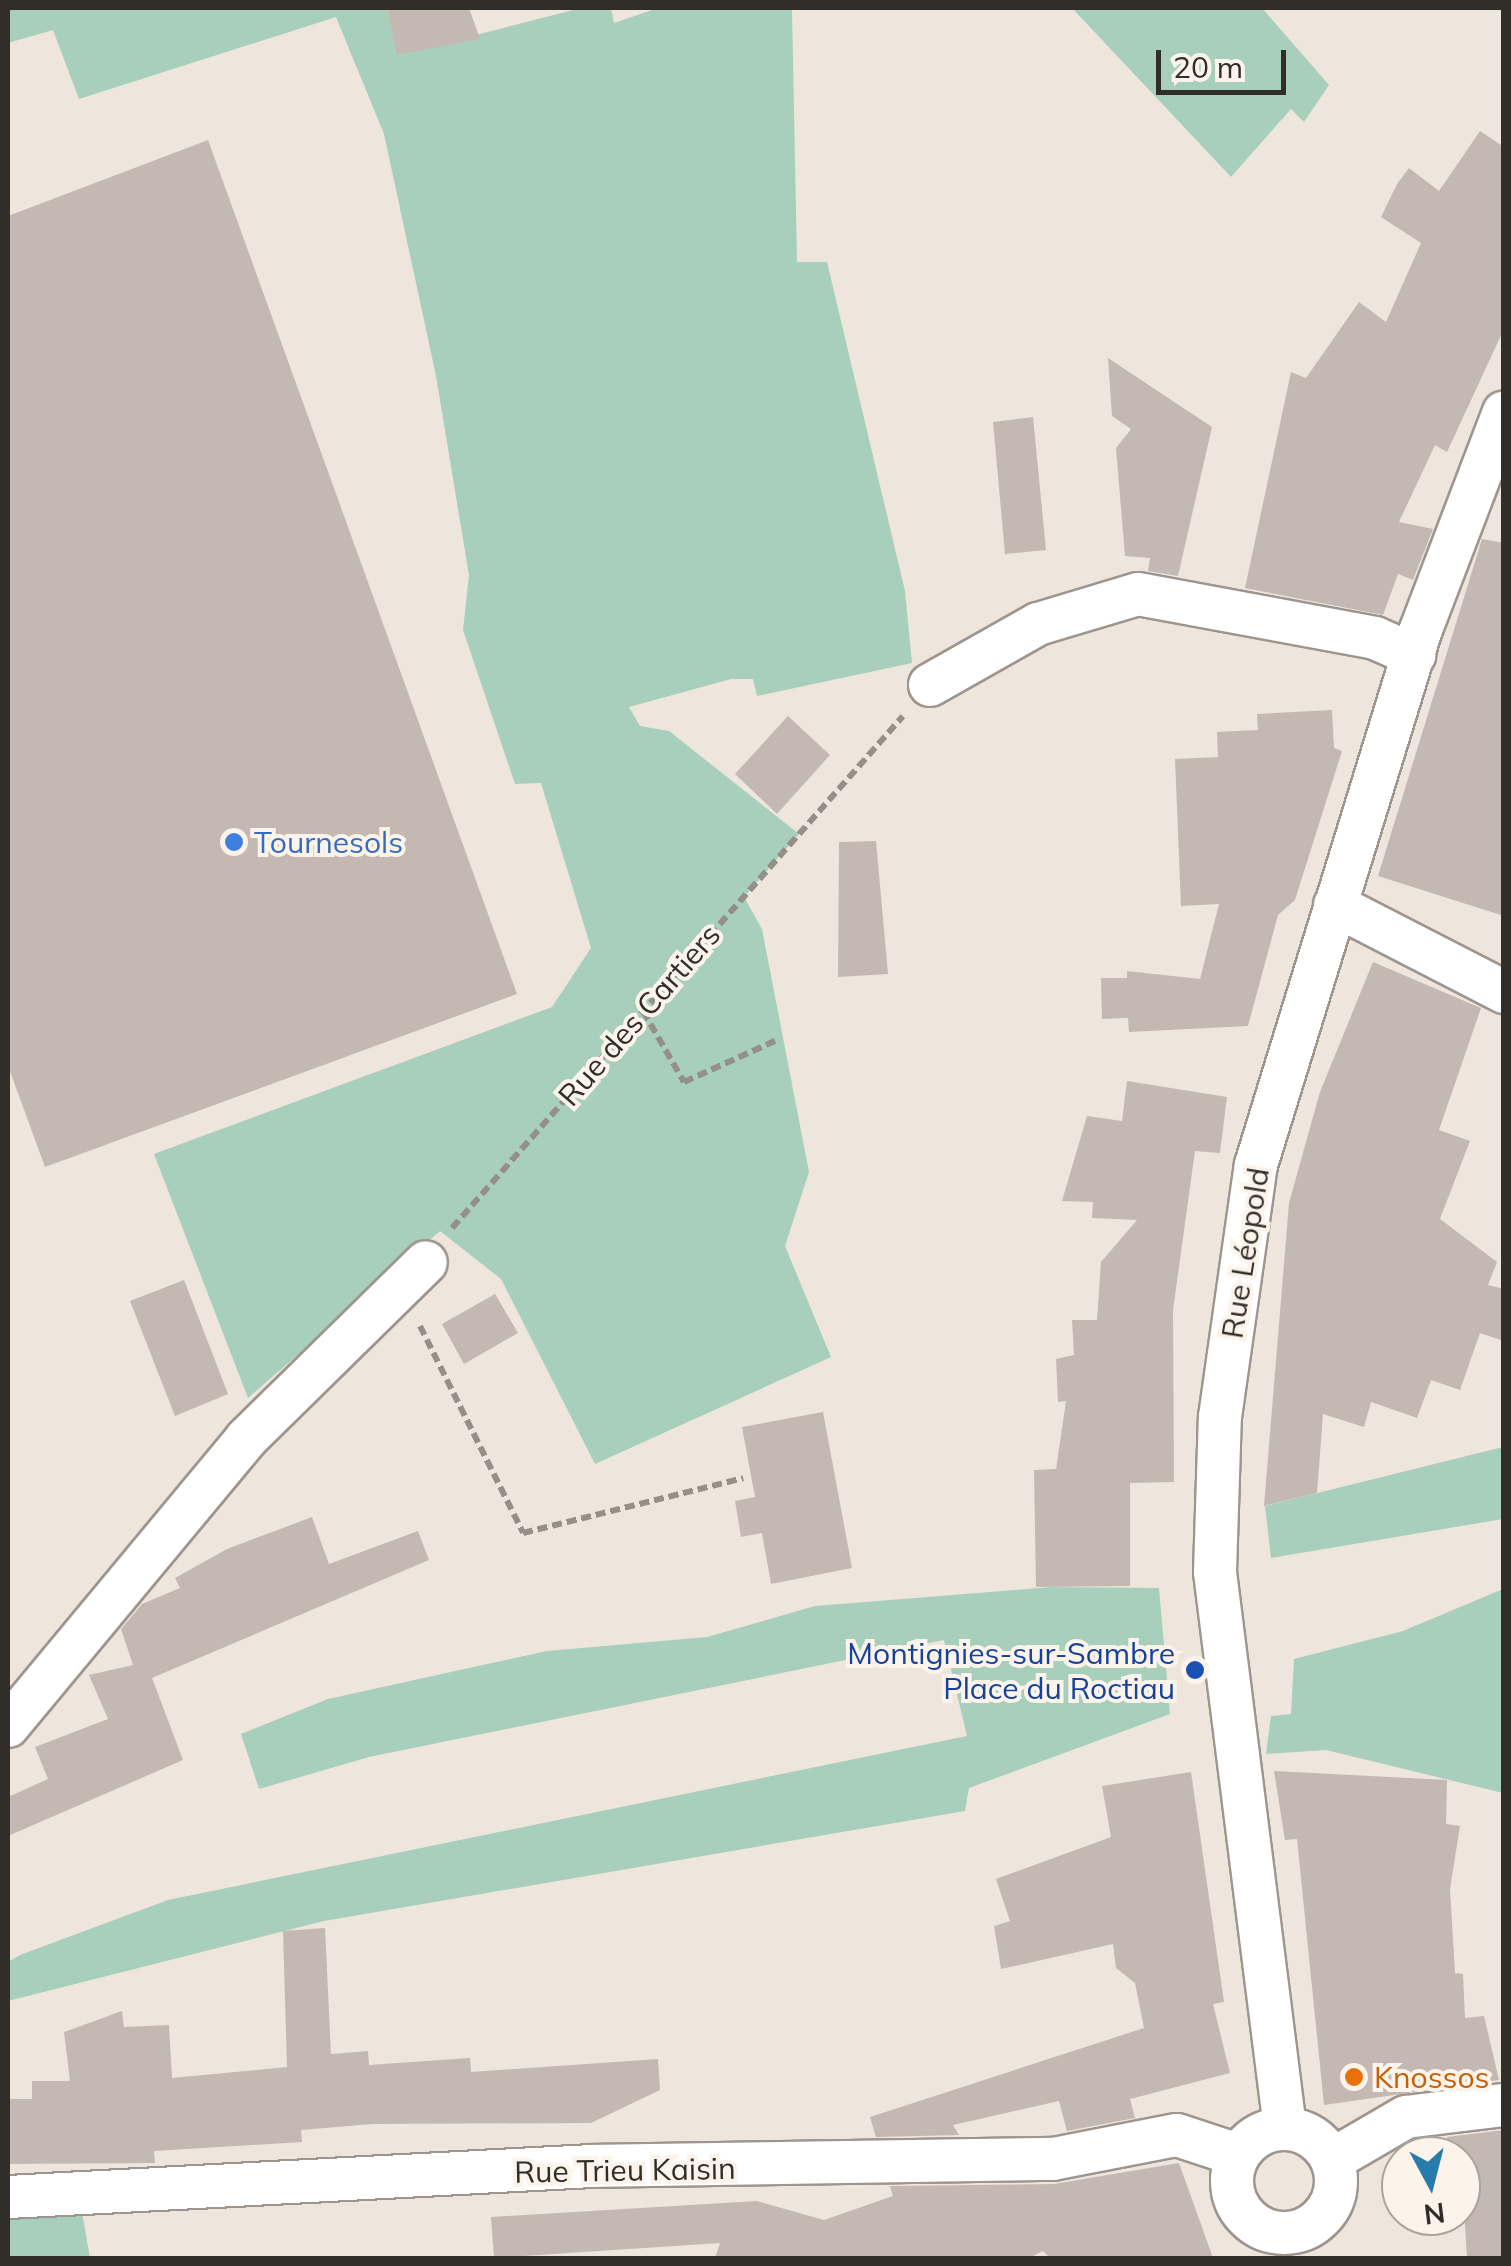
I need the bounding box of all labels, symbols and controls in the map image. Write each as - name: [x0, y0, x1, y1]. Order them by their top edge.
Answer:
- scale bar: [1161, 30, 1291, 92]
- text: 20 m: [1173, 48, 1243, 86]
- place label: Tournesols: [254, 824, 403, 860]
- marker: Tournesols: [223, 831, 245, 853]
- street label: Rue des Cartiers: [550, 917, 728, 1113]
- street label: Rue Léopold: [1214, 1165, 1276, 1341]
- place label: Montignies-sur-Sambre Place du Roctiau: [847, 1635, 1175, 1706]
- marker: Montignies-sur-Sambre Place du Roctiau: [1184, 1659, 1206, 1681]
- place label: Knossos: [1374, 2059, 1489, 2095]
- marker: Knossos: [1343, 2066, 1365, 2088]
- north arrow: [1381, 2136, 1481, 2236]
- street label: Rue Trieu Kaisin: [514, 2150, 736, 2190]
- text: N: [1422, 2196, 1447, 2233]

